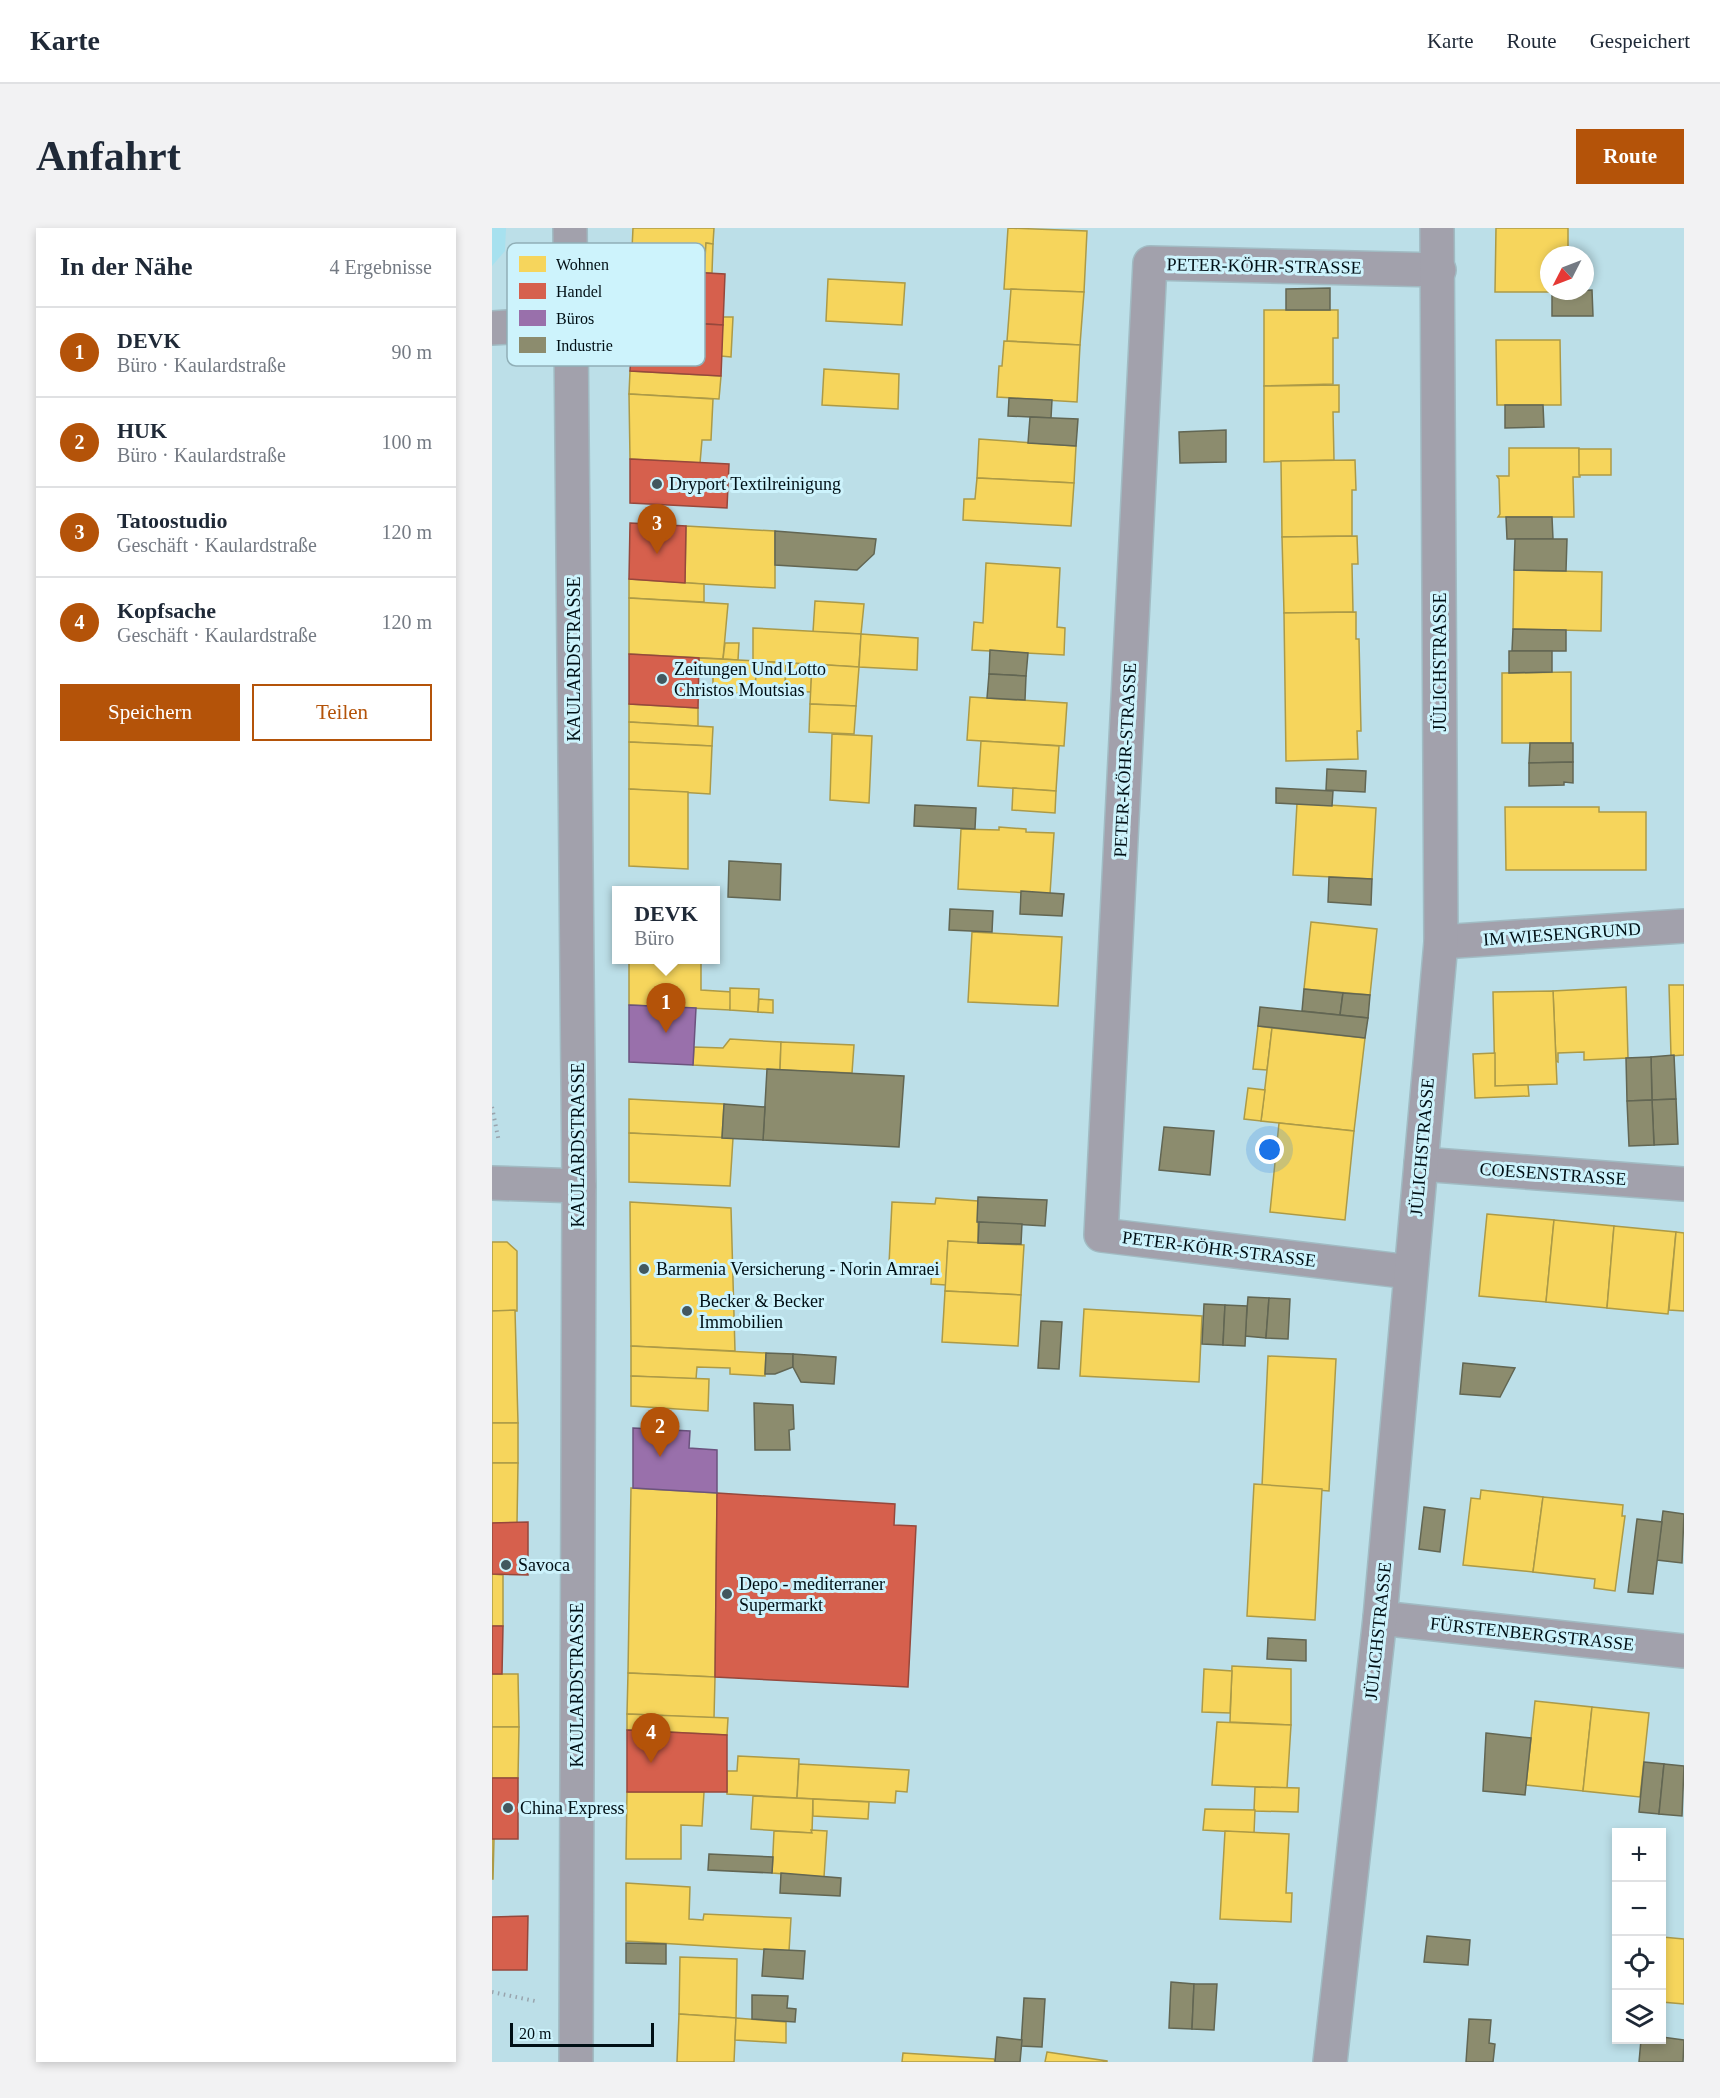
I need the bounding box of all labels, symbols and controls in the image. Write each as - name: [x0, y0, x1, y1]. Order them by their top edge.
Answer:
- text: Karte: [30, 25, 100, 56]
- text: Karte: [1427, 29, 1474, 53]
- text: Route: [1507, 29, 1557, 53]
- text: Gespeichert: [1590, 29, 1690, 53]
- button: Route: [1576, 129, 1684, 184]
- text: Anfahrt: [36, 133, 181, 179]
- legend: [507, 243, 705, 366]
- north arrow: [1540, 246, 1594, 300]
- text: In der Nähe: [60, 252, 192, 281]
- street label: PETER-KÖHR-STRASSE: [1166, 254, 1362, 278]
- text: 4 Ergebnisse: [330, 256, 432, 278]
- text: Wohnen: [556, 256, 609, 273]
- text: Handel: [556, 283, 603, 300]
- text: Büros: [556, 310, 594, 327]
- text: DEVK: [117, 328, 181, 353]
- text: Industrie: [556, 337, 613, 354]
- text: 1: [75, 341, 85, 363]
- text: 90 m: [391, 341, 432, 363]
- text: Büro · Kaulardstraße: [117, 354, 286, 376]
- text: HUK: [117, 418, 167, 443]
- text: 2: [75, 431, 85, 453]
- text: 100 m: [381, 431, 432, 453]
- text: Büro · Kaulardstraße: [117, 444, 286, 466]
- place label: Dryport Textilreinigung: [669, 474, 841, 494]
- marker: Dryport Textilreinigung: [650, 477, 664, 491]
- pin: 3: [638, 504, 676, 554]
- text: Tatoostudio: [117, 508, 227, 533]
- text: 3: [75, 521, 85, 543]
- text: 120 m: [381, 521, 432, 543]
- text: Geschäft · Kaulardstraße: [117, 534, 317, 556]
- street label: KAULARDSTRASSE: [564, 576, 584, 742]
- street label: JÜLICHSTRASSE: [1430, 592, 1450, 732]
- text: Kopfsache: [117, 598, 216, 623]
- text: 4: [75, 611, 85, 633]
- text: 120 m: [381, 611, 432, 633]
- text: Geschäft · Kaulardstraße: [117, 624, 317, 646]
- place label: Zeitungen Und Lotto Christos Moutsias: [674, 659, 826, 700]
- street label: PETER-KÖHR-STRASSE: [1110, 662, 1140, 858]
- marker: Zeitungen Und Lotto Christos Moutsias: [655, 672, 669, 686]
- button: Speichern: [60, 684, 240, 741]
- button: Teilen: [252, 684, 432, 741]
- popup: [612, 886, 720, 964]
- text: DEVK: [634, 901, 698, 926]
- street label: IM WIESENGRUND: [1482, 919, 1642, 949]
- text: Büro: [634, 927, 674, 949]
- pin: 1: [646, 984, 686, 1033]
- street label: KAULARDSTRASSE: [568, 1062, 588, 1228]
- street label: JÜLICHSTRASSE: [1406, 1077, 1438, 1217]
- your location: [1255, 1135, 1284, 1164]
- street label: COESENSTRASSE: [1479, 1159, 1627, 1189]
- street label: PETER-KÖHR-STRASSE: [1121, 1227, 1317, 1271]
- place label: Barmenia Versicherung - Norin Amraei: [656, 1259, 940, 1279]
- marker: Barmenia Versicherung - Norin Amraei: [637, 1262, 651, 1276]
- place label: Becker & Becker Immobilien: [699, 1291, 824, 1332]
- marker: Becker & Becker Immobilien: [680, 1304, 694, 1318]
- pin: 2: [640, 1408, 680, 1457]
- place label: Savoca: [518, 1555, 570, 1575]
- marker: Savoca: [499, 1558, 513, 1572]
- street label: JÜLICHSTRASSE: [1361, 1561, 1395, 1701]
- place label: Depo - mediterraner Supermarkt: [739, 1574, 885, 1615]
- marker: Depo - mediterraner Supermarkt: [720, 1587, 734, 1601]
- street label: KAULARDSTRASSE: [567, 1602, 587, 1768]
- street label: FÜRSTENBERGSTRASSE: [1429, 1613, 1635, 1655]
- pin: 4: [632, 1714, 670, 1763]
- place label: China Express: [520, 1798, 624, 1818]
- marker: China Express: [501, 1801, 515, 1815]
- map controls: [1612, 1828, 1666, 2044]
- button: +: [1612, 1828, 1666, 1882]
- button: −: [1612, 1882, 1666, 1936]
- button: locate: [1612, 1936, 1666, 1990]
- button: layers: [1612, 1990, 1666, 2044]
- scale bar: [510, 2020, 654, 2048]
- text: 20 m: [519, 2025, 551, 2042]

